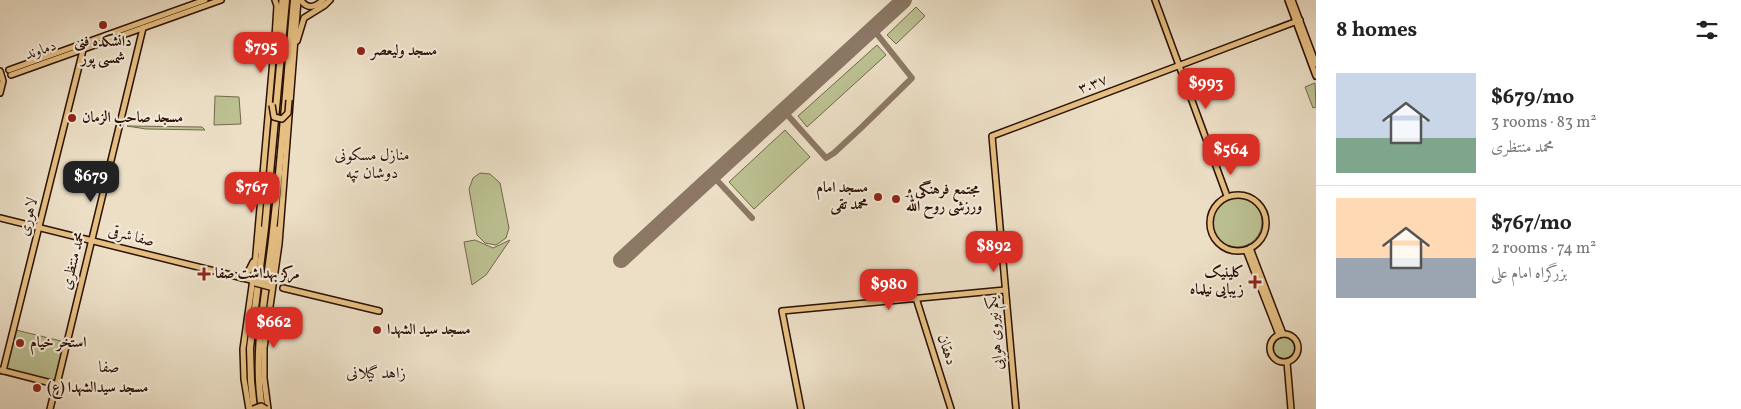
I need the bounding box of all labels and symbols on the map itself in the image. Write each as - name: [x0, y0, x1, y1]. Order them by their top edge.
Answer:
- marker: دانشکده فنی شمسی پور: [97, 19, 109, 31]
- place label: دانشکده فنی شمسی پور: [74, 32, 132, 70]
- pin: $795: [231, 32, 291, 74]
- street label: دماوند: [23, 36, 59, 66]
- place label: مسجد ولیعصر: [369, 41, 437, 62]
- marker: مسجد ولیعصر: [355, 45, 367, 57]
- pin: $993: [1176, 68, 1236, 110]
- street label: ۳.۳۷: [1075, 70, 1111, 100]
- place label: مسجد صاحب الزمان: [82, 108, 183, 129]
- marker: مسجد صاحب الزمان: [66, 112, 78, 124]
- pin: $564: [1201, 134, 1261, 176]
- district label: منازل مسکونی دوشان تپه: [334, 145, 410, 185]
- pin: $679: [61, 160, 121, 203]
- pin: $767: [222, 172, 282, 214]
- place label: مسجد امام محمد تقی: [816, 178, 868, 216]
- place label: مجتمع فرهنگی و ورزشی روح الله: [904, 180, 982, 220]
- marker: مسجد امام محمد تقی: [872, 191, 884, 203]
- marker: مجتمع فرهنگی و ورزشی روح الله: [890, 193, 902, 205]
- street label: لاهوری: [14, 196, 44, 238]
- street label: صفا شرقی: [106, 221, 156, 253]
- street label: محمد منتظری: [57, 230, 91, 292]
- pin: $892: [964, 230, 1024, 273]
- place label: کلینیک زیبایی نیلماه: [1190, 263, 1244, 301]
- place label: مرکز بهداشت صفا: [215, 264, 300, 285]
- marker: مرکز بهداشت صفا: [197, 267, 211, 281]
- pin: $980: [859, 268, 919, 311]
- marker: کلینیک زیبایی نیلماه: [1248, 275, 1262, 289]
- street label: یکم نیروی هوایی: [982, 294, 1012, 371]
- pin: $662: [244, 306, 304, 349]
- place label: مسجد سید الشهدا: [387, 320, 471, 341]
- marker: مسجد سید الشهدا: [371, 324, 383, 336]
- street label: دهقان: [931, 332, 961, 368]
- place label: استخر خیام: [30, 333, 86, 355]
- marker: استخر خیام: [14, 337, 26, 349]
- district label: صفا: [99, 357, 119, 379]
- district label: زاهد گیلانی: [346, 363, 406, 385]
- place label: مسجد سیدالشهدا (ع): [47, 378, 148, 399]
- marker: مسجد سیدالشهدا (ع): [31, 382, 43, 394]

